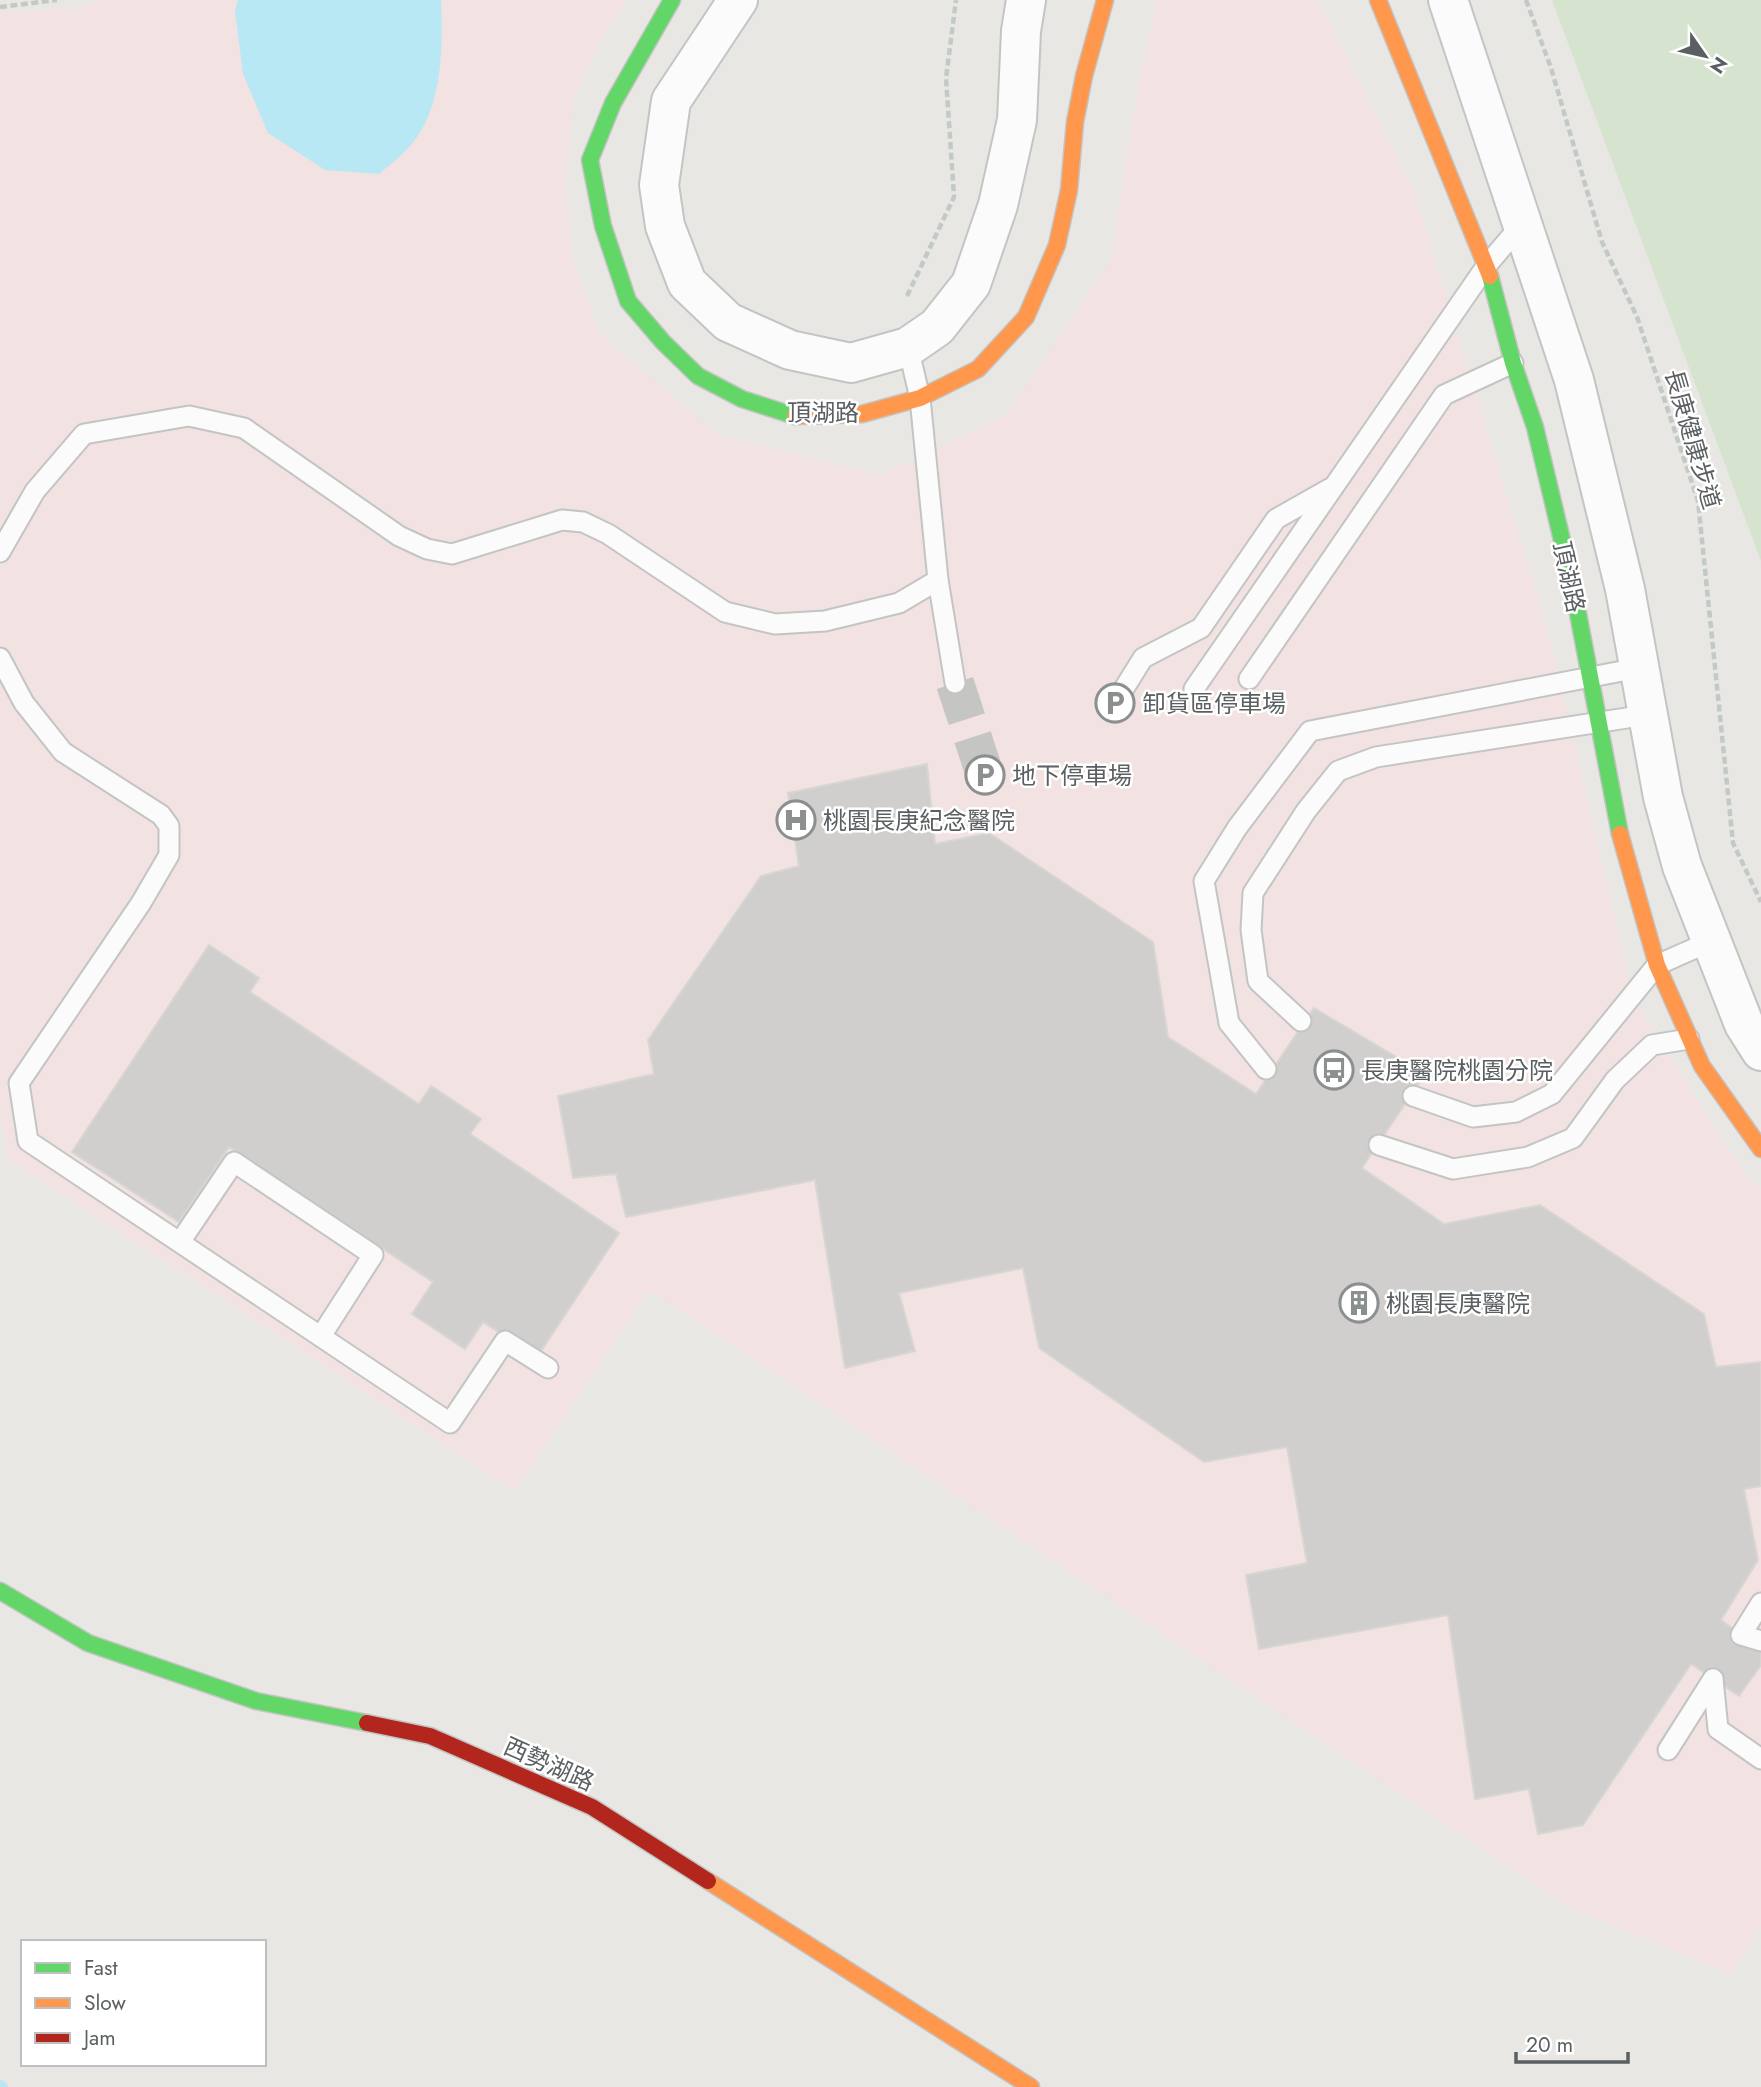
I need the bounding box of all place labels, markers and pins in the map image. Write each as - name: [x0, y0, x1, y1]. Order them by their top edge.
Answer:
- parking icon: 卸貨區停車場: [1094, 682, 1136, 724]
- place label: 卸貨區停車場: [1142, 686, 1286, 721]
- parking icon: 地下停車場: [964, 754, 1006, 796]
- place label: 地下停車場: [1012, 758, 1132, 793]
- hospital icon: 桃園長庚紀念醫院: [775, 799, 817, 841]
- place label: 桃園長庚紀念醫院: [823, 803, 1015, 838]
- bus stop icon: 長庚醫院桃園分院: [1313, 1049, 1355, 1091]
- place label: 長庚醫院桃園分院: [1361, 1053, 1553, 1088]
- building icon: 桃園長庚醫院: [1338, 1282, 1380, 1324]
- place label: 桃園長庚醫院: [1386, 1286, 1530, 1321]

